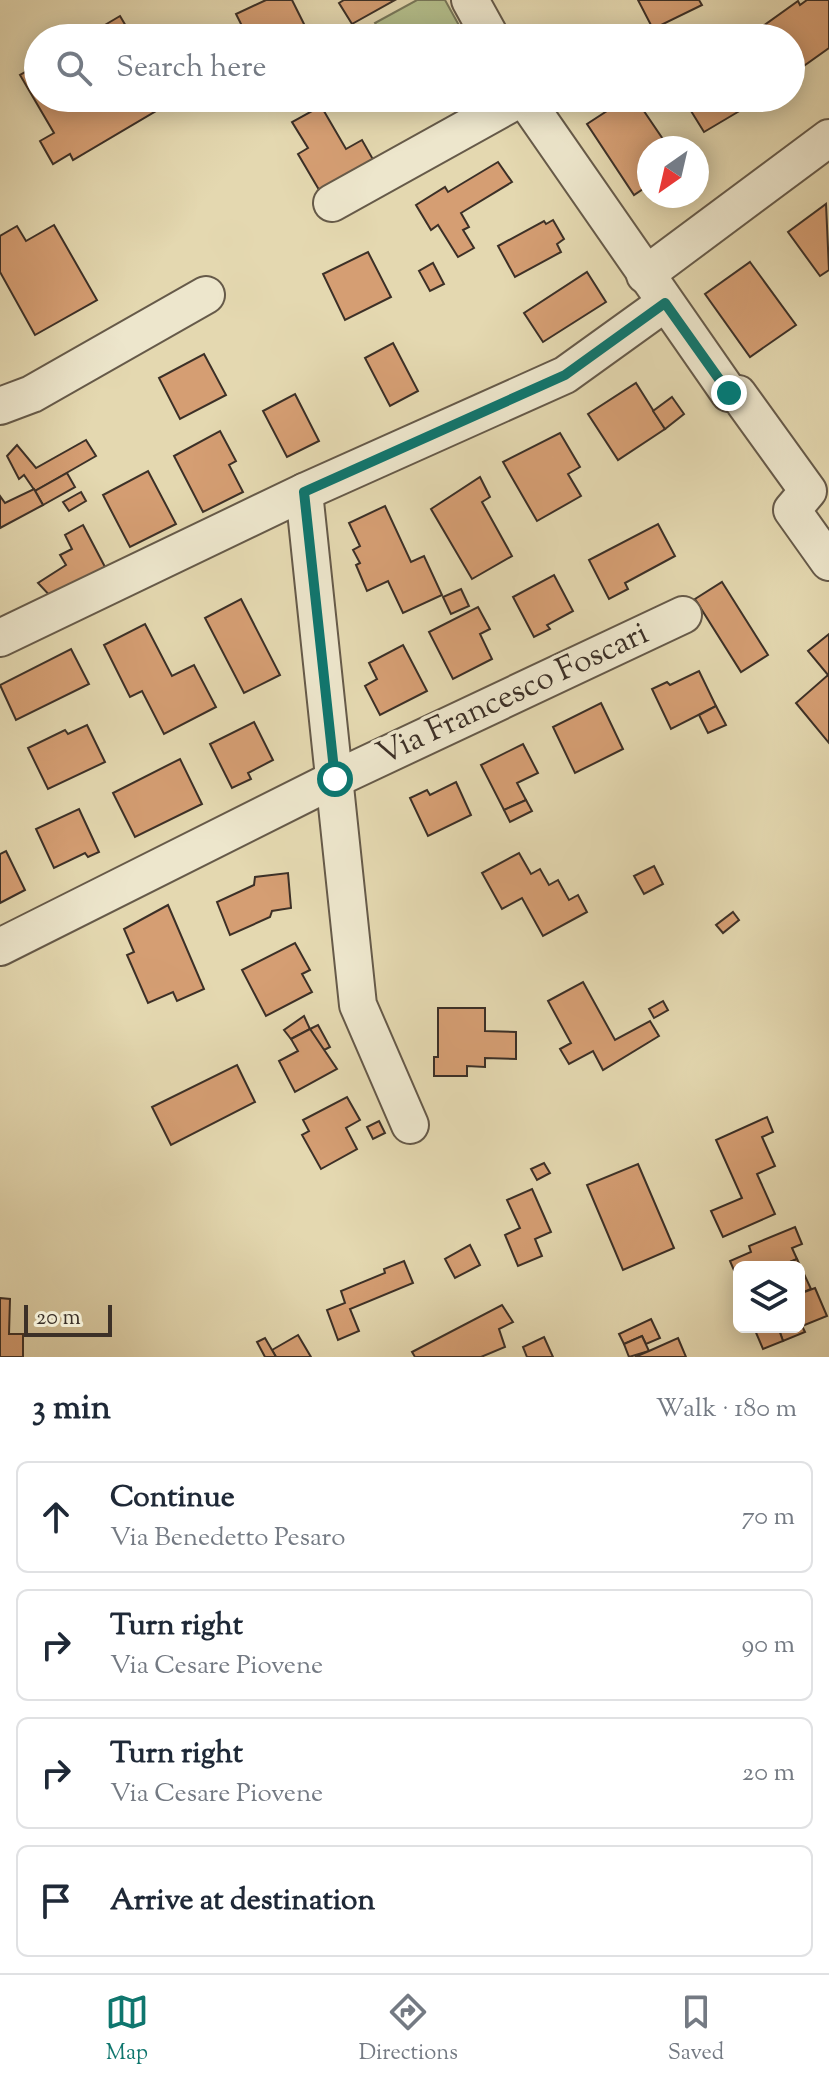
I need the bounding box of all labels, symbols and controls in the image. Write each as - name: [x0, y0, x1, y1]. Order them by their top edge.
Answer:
- search box: [24, 24, 805, 112]
- icon: search: [52, 46, 96, 90]
- text: Search here: [116, 47, 266, 90]
- north arrow: [637, 136, 709, 208]
- route end: [711, 375, 747, 411]
- street label: Via Francesco Foscari: [370, 612, 656, 778]
- route start: [317, 761, 353, 797]
- map controls: [733, 1261, 805, 1333]
- button: layers: [733, 1261, 805, 1333]
- scale bar: [24, 1301, 112, 1337]
- text: 20 m: [36, 1303, 81, 1335]
- text: 3 min: [32, 1385, 111, 1434]
- text: Walk · 180 m: [656, 1391, 797, 1428]
- text: Continue: [110, 1477, 235, 1520]
- icon: ahead: [34, 1495, 78, 1539]
- text: 70 m: [742, 1499, 795, 1536]
- text: Via Benedetto Pesaro: [110, 1520, 346, 1557]
- text: Turn right: [110, 1605, 243, 1648]
- icon: right: [34, 1623, 78, 1667]
- text: 90 m: [742, 1627, 795, 1664]
- text: Via Cesare Piovene: [110, 1648, 323, 1685]
- text: Turn right: [110, 1733, 243, 1776]
- icon: right: [34, 1751, 78, 1795]
- text: 20 m: [742, 1755, 795, 1792]
- text: Via Cesare Piovene: [110, 1776, 323, 1813]
- icon: arrive: [34, 1879, 78, 1923]
- text: Arrive at destination: [110, 1880, 375, 1923]
- tab: Map: [105, 1990, 149, 2070]
- tab: Directions: [359, 1990, 458, 2070]
- tab: Saved: [668, 1990, 724, 2070]

